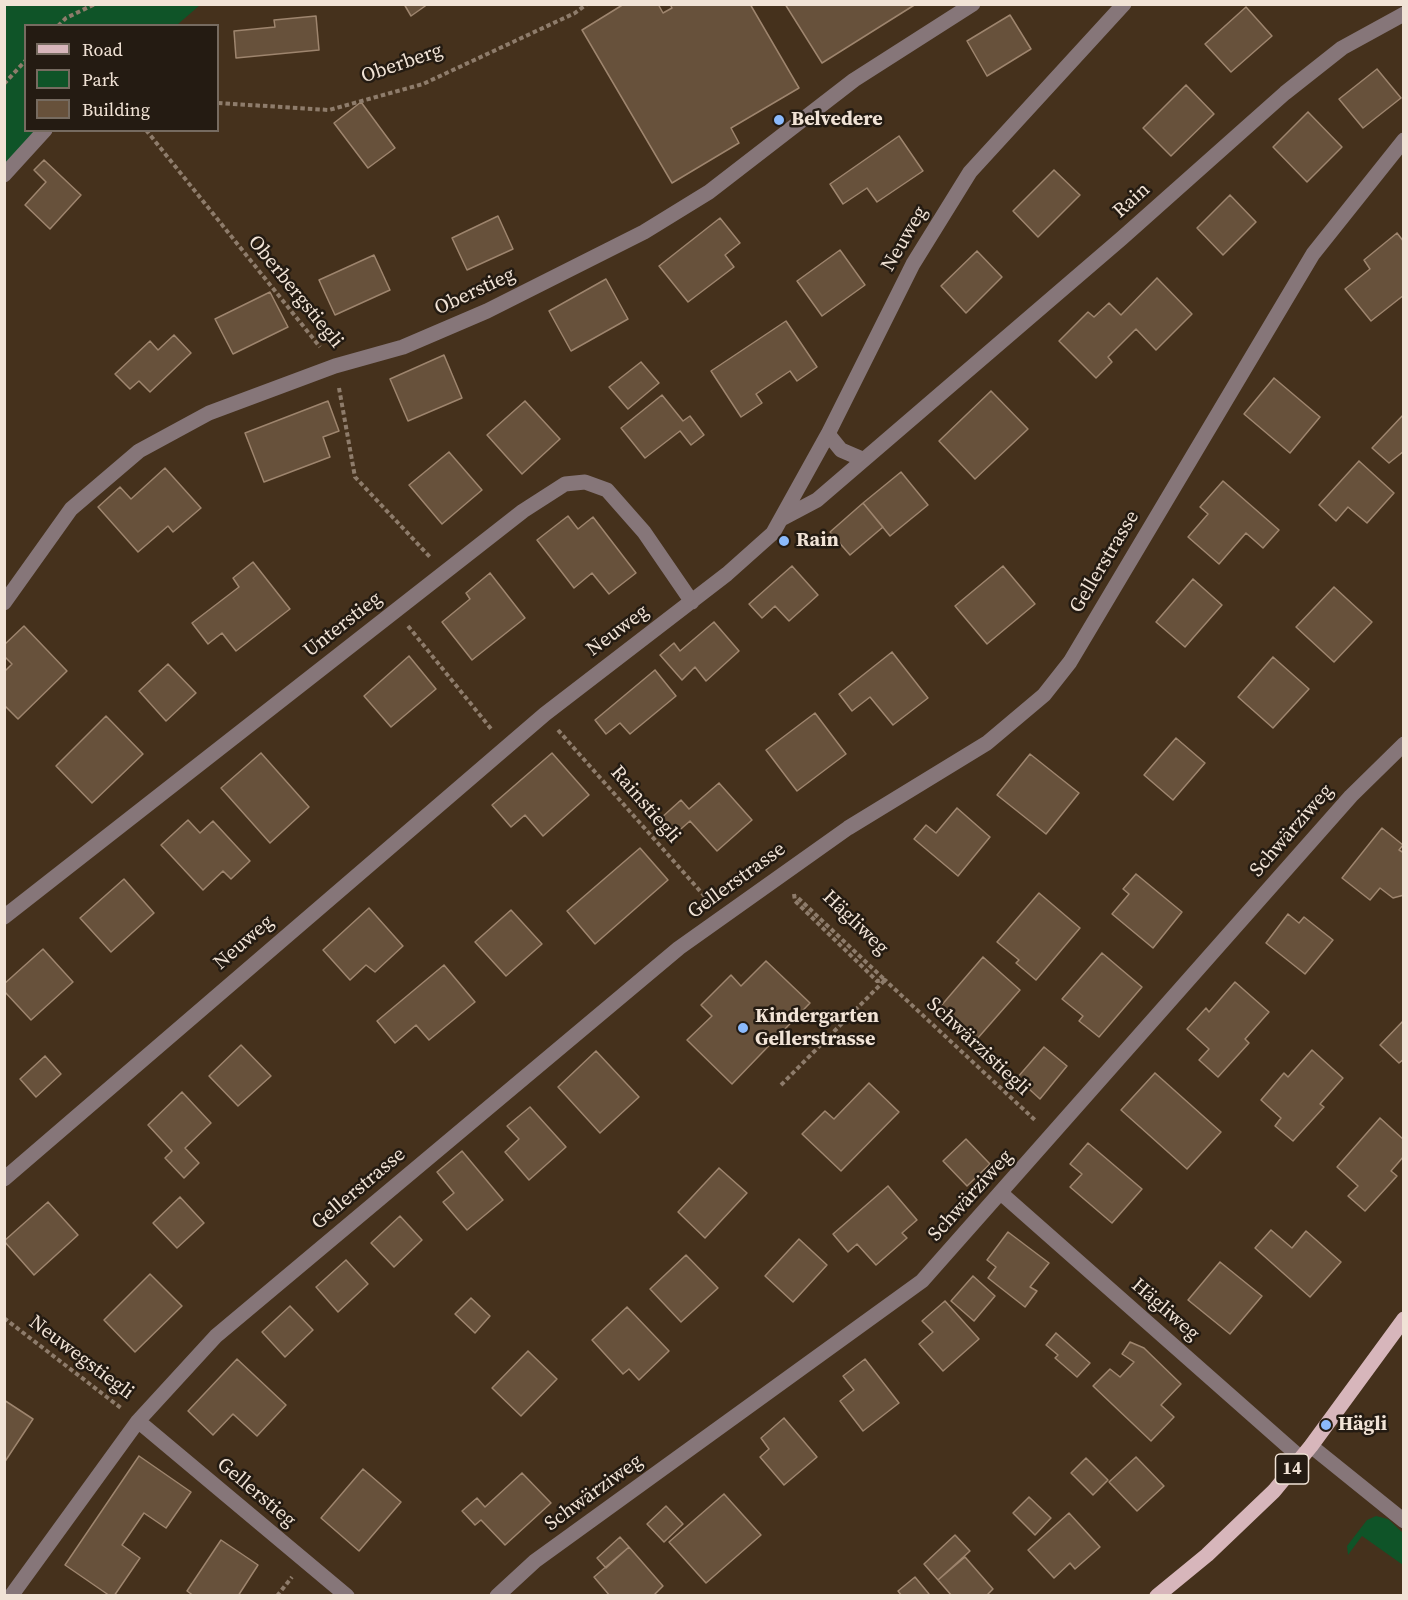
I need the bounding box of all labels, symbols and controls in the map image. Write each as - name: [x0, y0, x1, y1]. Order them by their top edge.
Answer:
- legend: [24, 24, 219, 132]
- text: Road: [82, 37, 123, 62]
- street label: Oberberg: [358, 39, 446, 89]
- text: Park: [82, 67, 119, 92]
- text: Building: [82, 97, 150, 122]
- place label: Belvedere: [791, 108, 883, 132]
- marker: Belvedere: [772, 113, 786, 127]
- street label: Rain: [1109, 178, 1155, 224]
- street label: Neuweg: [877, 202, 933, 276]
- street label: Oberbergstiegli: [242, 231, 348, 353]
- street label: Oberstieg: [431, 263, 519, 321]
- street label: Gellerstrasse: [1065, 506, 1145, 618]
- place label: Rain: [796, 529, 839, 553]
- marker: Rain: [777, 534, 791, 548]
- street label: Unterstieg: [299, 587, 387, 663]
- street label: Neuweg: [582, 600, 654, 662]
- street label: Rainstiegli: [605, 761, 685, 849]
- street label: Schwärziweg: [1245, 780, 1339, 882]
- street label: Gellerstrasse: [683, 837, 791, 925]
- street label: Hägliweg: [817, 886, 893, 960]
- street label: Neuweg: [209, 911, 279, 975]
- street label: Schwärzistiegli: [921, 993, 1035, 1101]
- place label: Kindergarten Gellerstrasse: [755, 1005, 879, 1052]
- marker: Kindergarten Gellerstrasse: [736, 1021, 750, 1035]
- street label: Gellerstrasse: [307, 1143, 411, 1235]
- street label: Schwärziweg: [924, 1145, 1018, 1247]
- street label: Hägliweg: [1126, 1274, 1204, 1346]
- street label: Neuwegstiegli: [24, 1311, 138, 1405]
- place label: Hägli: [1338, 1413, 1387, 1437]
- marker: Hägli: [1319, 1418, 1333, 1432]
- street label: Schwärziweg: [540, 1450, 648, 1536]
- street label: Gellerstieg: [212, 1453, 300, 1533]
- road number: 14: [1276, 1454, 1308, 1484]

